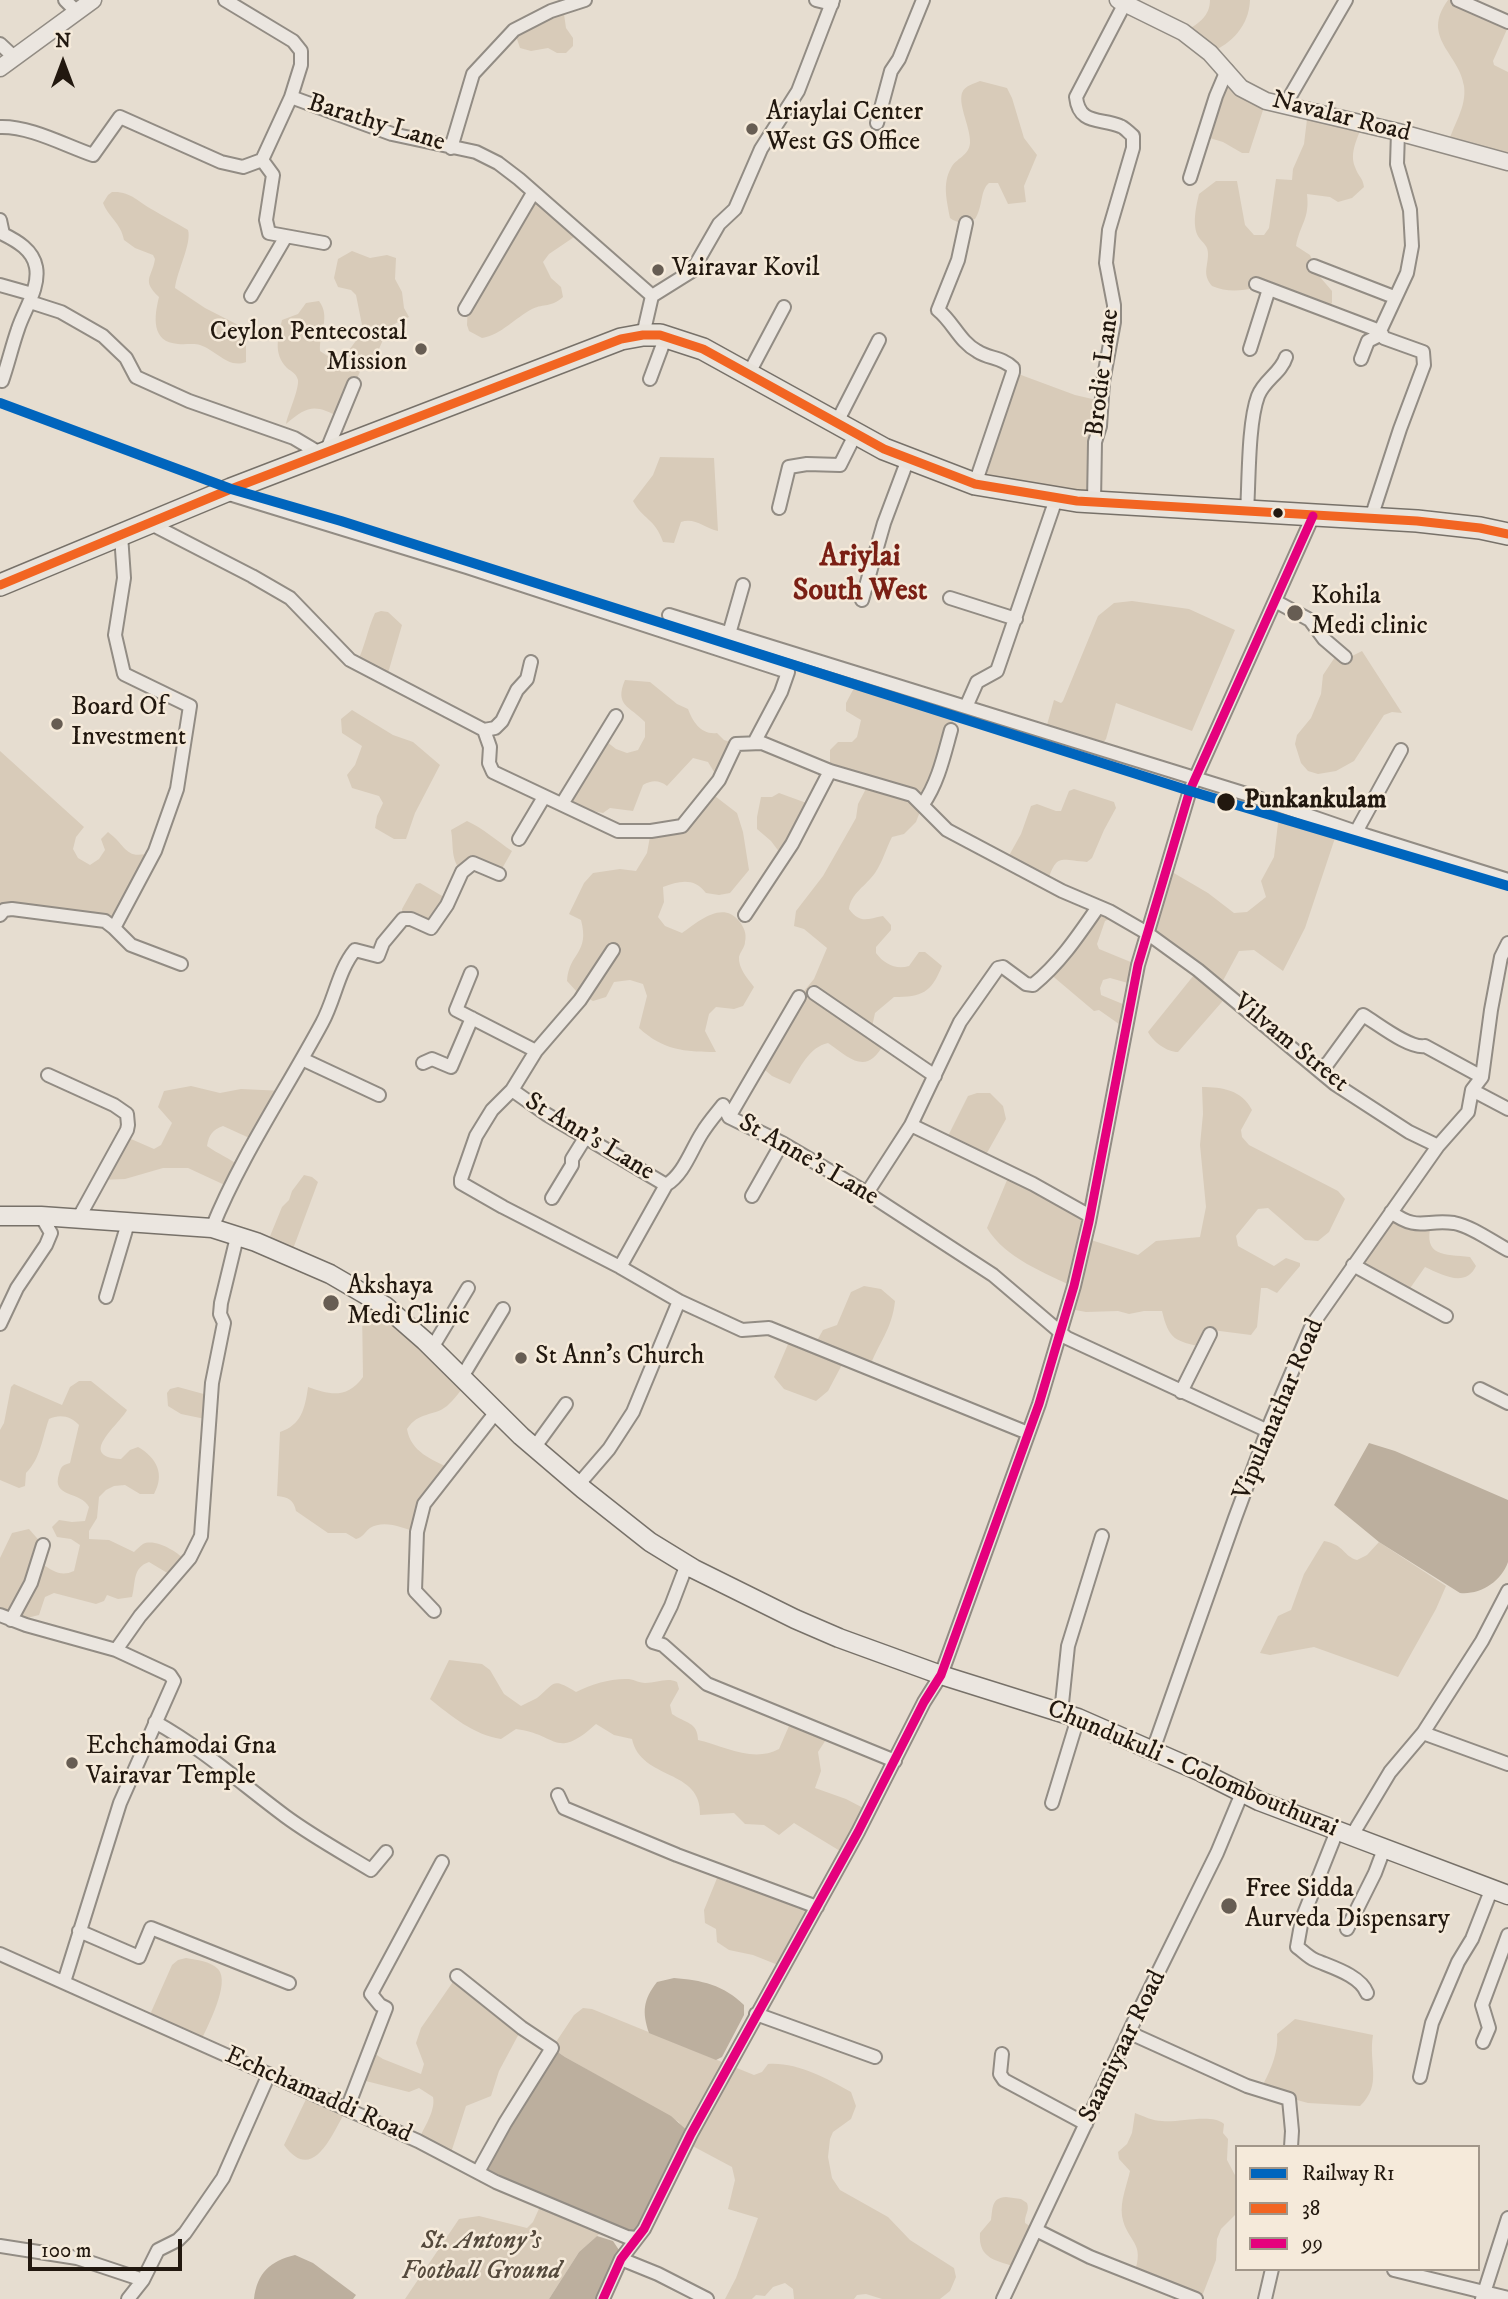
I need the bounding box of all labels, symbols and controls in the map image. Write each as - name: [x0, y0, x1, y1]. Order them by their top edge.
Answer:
- north arrow: [28, 28, 98, 98]
- text: N: [55, 30, 71, 53]
- street label: Navalar Road: [1268, 86, 1414, 150]
- street label: Barathy Lane: [304, 88, 448, 160]
- place label: Ariaylai Center West GS Office: [766, 98, 923, 160]
- marker: Ariaylai Center West GS Office: [744, 121, 760, 137]
- place label: Vairavar Kovil: [672, 254, 820, 286]
- marker: Vairavar Kovil: [650, 262, 666, 278]
- street label: Brodie Lane: [1081, 307, 1127, 439]
- place label: Ceylon Pentecostal Mission: [210, 318, 407, 380]
- marker: Ceylon Pentecostal Mission: [413, 341, 429, 357]
- unlabelled marker: [1271, 506, 1285, 520]
- district label: Ariylai South West: [793, 541, 927, 612]
- place label: Kohila Medi clinic: [1311, 582, 1428, 644]
- marker: Kohila Medi clinic: [1285, 603, 1305, 623]
- place label: Board Of Investment: [71, 693, 186, 754]
- marker: Board Of Investment: [49, 716, 65, 732]
- place label: Punkankulam: [1244, 786, 1386, 818]
- marker: Punkankulam: [1215, 791, 1237, 813]
- street label: Vilvam Street: [1226, 988, 1354, 1100]
- street label: St Ann's Lane: [519, 1087, 659, 1189]
- street label: St Anne's Lane: [732, 1108, 884, 1214]
- place label: Akshaya Medi Clinic: [347, 1272, 470, 1334]
- marker: Akshaya Medi Clinic: [321, 1293, 341, 1313]
- street label: Vipulanathar Road: [1228, 1315, 1332, 1505]
- place label: St Ann's Church: [535, 1342, 704, 1374]
- marker: St Ann's Church: [513, 1350, 529, 1366]
- street label: Chundukuli - Colombouthurai: [1042, 1695, 1342, 1845]
- place label: Echchamodai Gna Vairavar Temple: [86, 1732, 276, 1794]
- marker: Echchamodai Gna Vairavar Temple: [64, 1755, 80, 1771]
- place label: Free Sidda Aurveda Dispensary: [1245, 1875, 1450, 1937]
- marker: Free Sidda Aurveda Dispensary: [1219, 1896, 1239, 1916]
- street label: Saamiyaar Road: [1074, 1966, 1174, 2128]
- street label: Echchamaddi Road: [220, 2041, 416, 2151]
- legend: [1235, 2145, 1480, 2271]
- text: Railway R1: [1302, 2161, 1395, 2187]
- text: 38: [1302, 2196, 1320, 2222]
- scale bar: [32, 2226, 186, 2270]
- park label: St. Antony's Football Ground: [401, 2227, 561, 2288]
- text: 99: [1302, 2231, 1323, 2257]
- text: 100 m: [41, 2238, 92, 2264]

